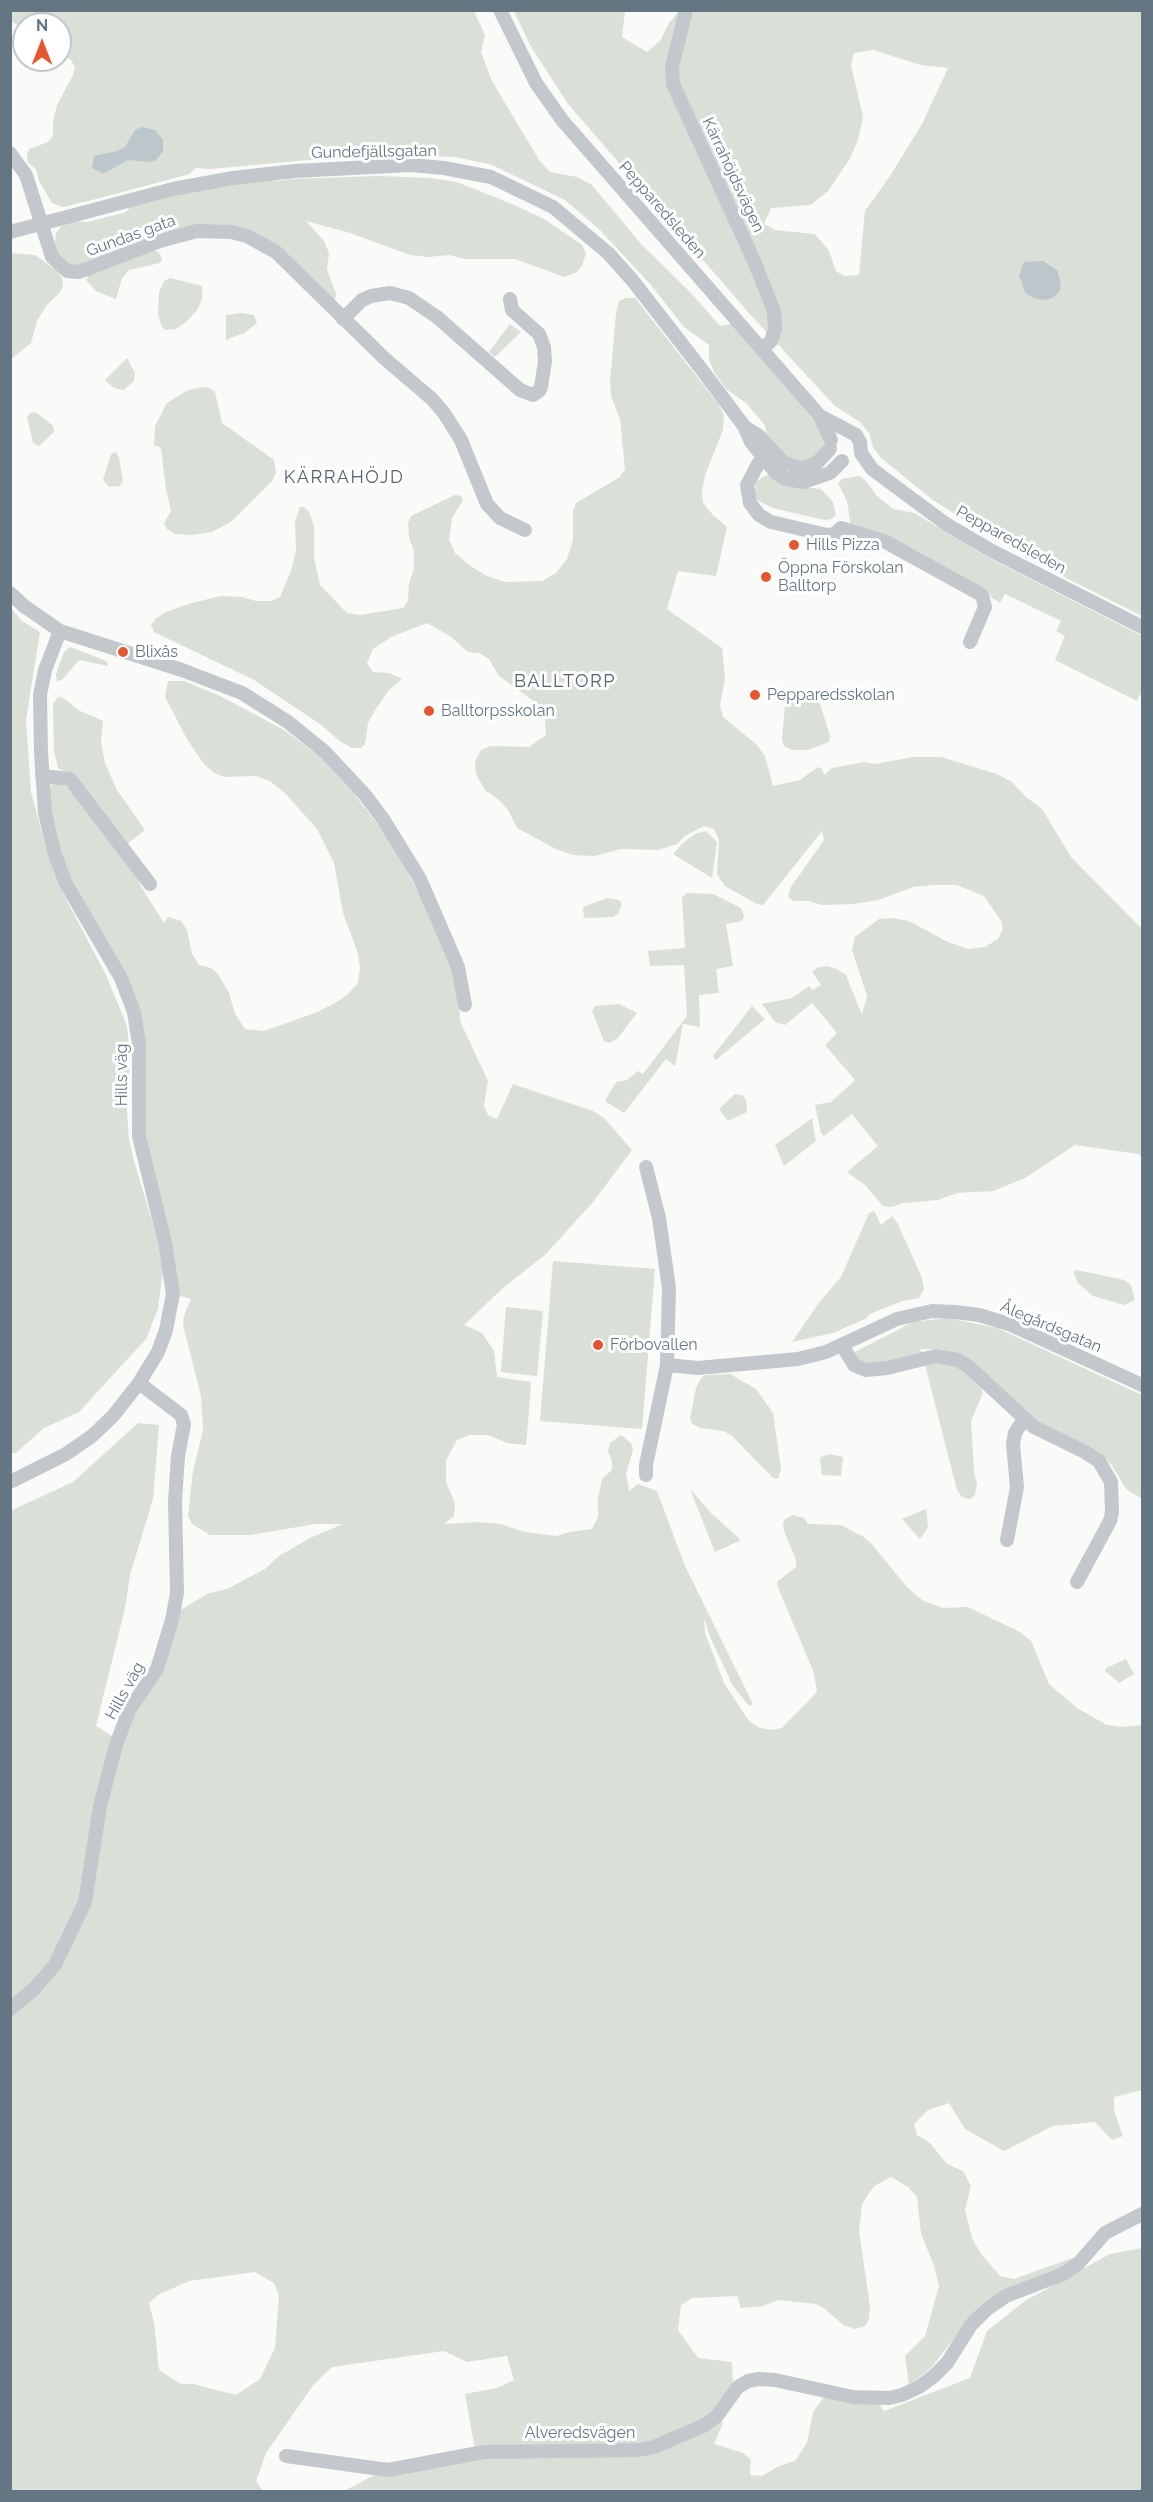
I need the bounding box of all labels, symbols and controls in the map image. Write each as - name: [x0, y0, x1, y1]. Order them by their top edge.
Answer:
- north arrow: [12, 12, 72, 72]
- text: N: [36, 16, 48, 35]
- street label: Kärrahöjdsvägen: [698, 115, 768, 235]
- street label: Gundefjällsgatan: [311, 141, 437, 163]
- street label: Pepparedsleden: [615, 157, 709, 263]
- street label: Gundas gata: [84, 211, 178, 261]
- district label: KÄRRAHÖJD: [284, 467, 404, 489]
- street label: Pepparedsleden: [953, 502, 1069, 578]
- place label: Hills Pizza: [806, 535, 880, 555]
- marker: Hills Pizza: [787, 538, 801, 552]
- place label: Öppna Förskolan Balltorp: [778, 558, 904, 596]
- marker: Öppna Förskolan Balltorp: [759, 570, 773, 584]
- place label: Blixås: [135, 642, 178, 662]
- marker: Blixås: [116, 645, 130, 659]
- district label: BALLTORP: [514, 671, 616, 693]
- place label: Pepparedsskolan: [767, 685, 895, 705]
- marker: Pepparedsskolan: [748, 688, 762, 702]
- place label: Balltorpsskolan: [441, 701, 555, 721]
- marker: Balltorpsskolan: [422, 704, 436, 718]
- street label: Hills väg: [112, 1044, 132, 1106]
- street label: Ålegårdsgatan: [997, 1297, 1105, 1357]
- place label: Förbovallen: [610, 1335, 698, 1355]
- marker: Förbovallen: [591, 1338, 605, 1352]
- street label: Hills väg: [101, 1659, 149, 1723]
- street label: Alveredsvägen: [525, 2423, 635, 2443]

